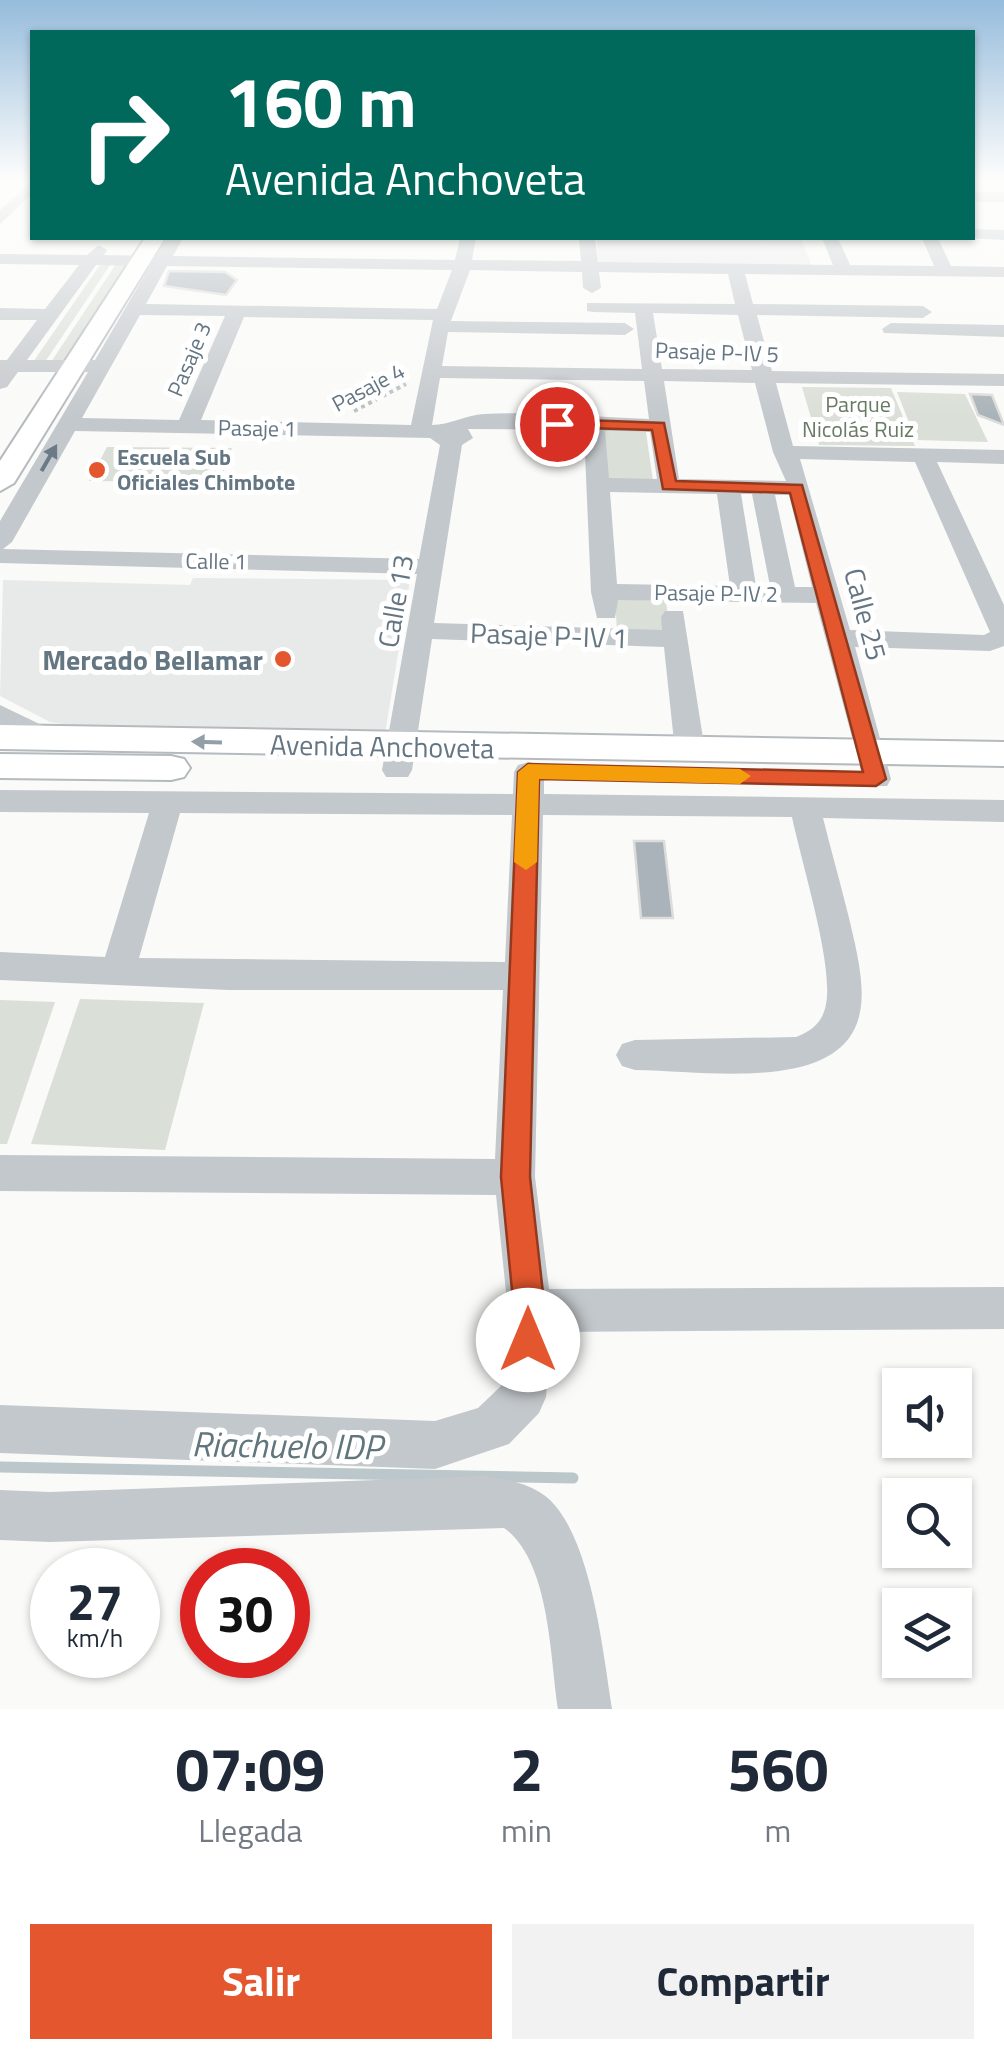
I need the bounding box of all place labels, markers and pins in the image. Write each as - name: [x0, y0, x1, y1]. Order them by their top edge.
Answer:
- pin: [515, 382, 600, 467]
- place label: Escuela Sub Oficiales Chimbote: [117, 440, 295, 499]
- marker: Escuela Sub Oficiales Chimbote: [86, 459, 108, 481]
- place label: Mercado Bellamar: [42, 638, 263, 681]
- marker: Mercado Bellamar: [272, 648, 294, 670]

